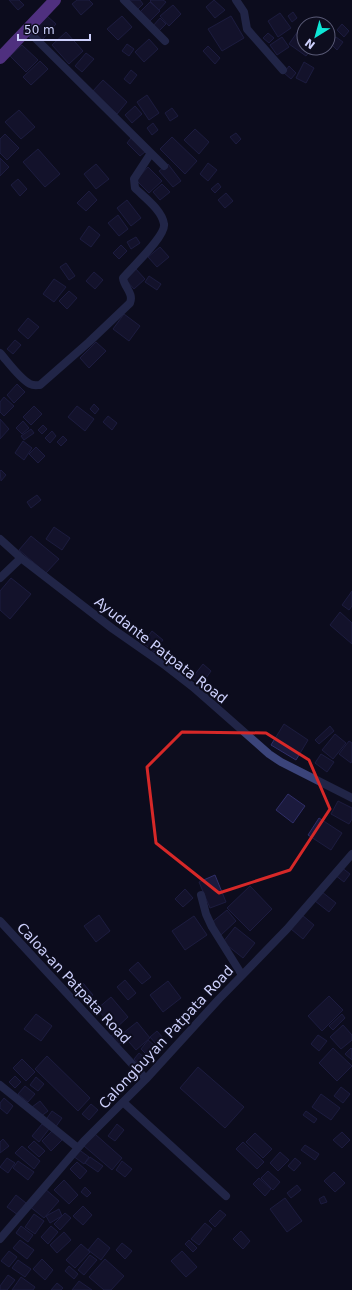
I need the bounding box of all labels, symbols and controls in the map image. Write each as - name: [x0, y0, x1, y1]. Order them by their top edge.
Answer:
- scale bar: [18, 16, 90, 42]
- north arrow: [296, 16, 336, 56]
- text: 50 m: [24, 23, 55, 37]
- text: N: [303, 36, 318, 52]
- street label: Ayudante Patpata Road: [92, 593, 230, 707]
- street label: Caloa-an Patpata Road: [14, 919, 134, 1047]
- street label: Calongbuyan Patpata Road: [96, 962, 236, 1112]

